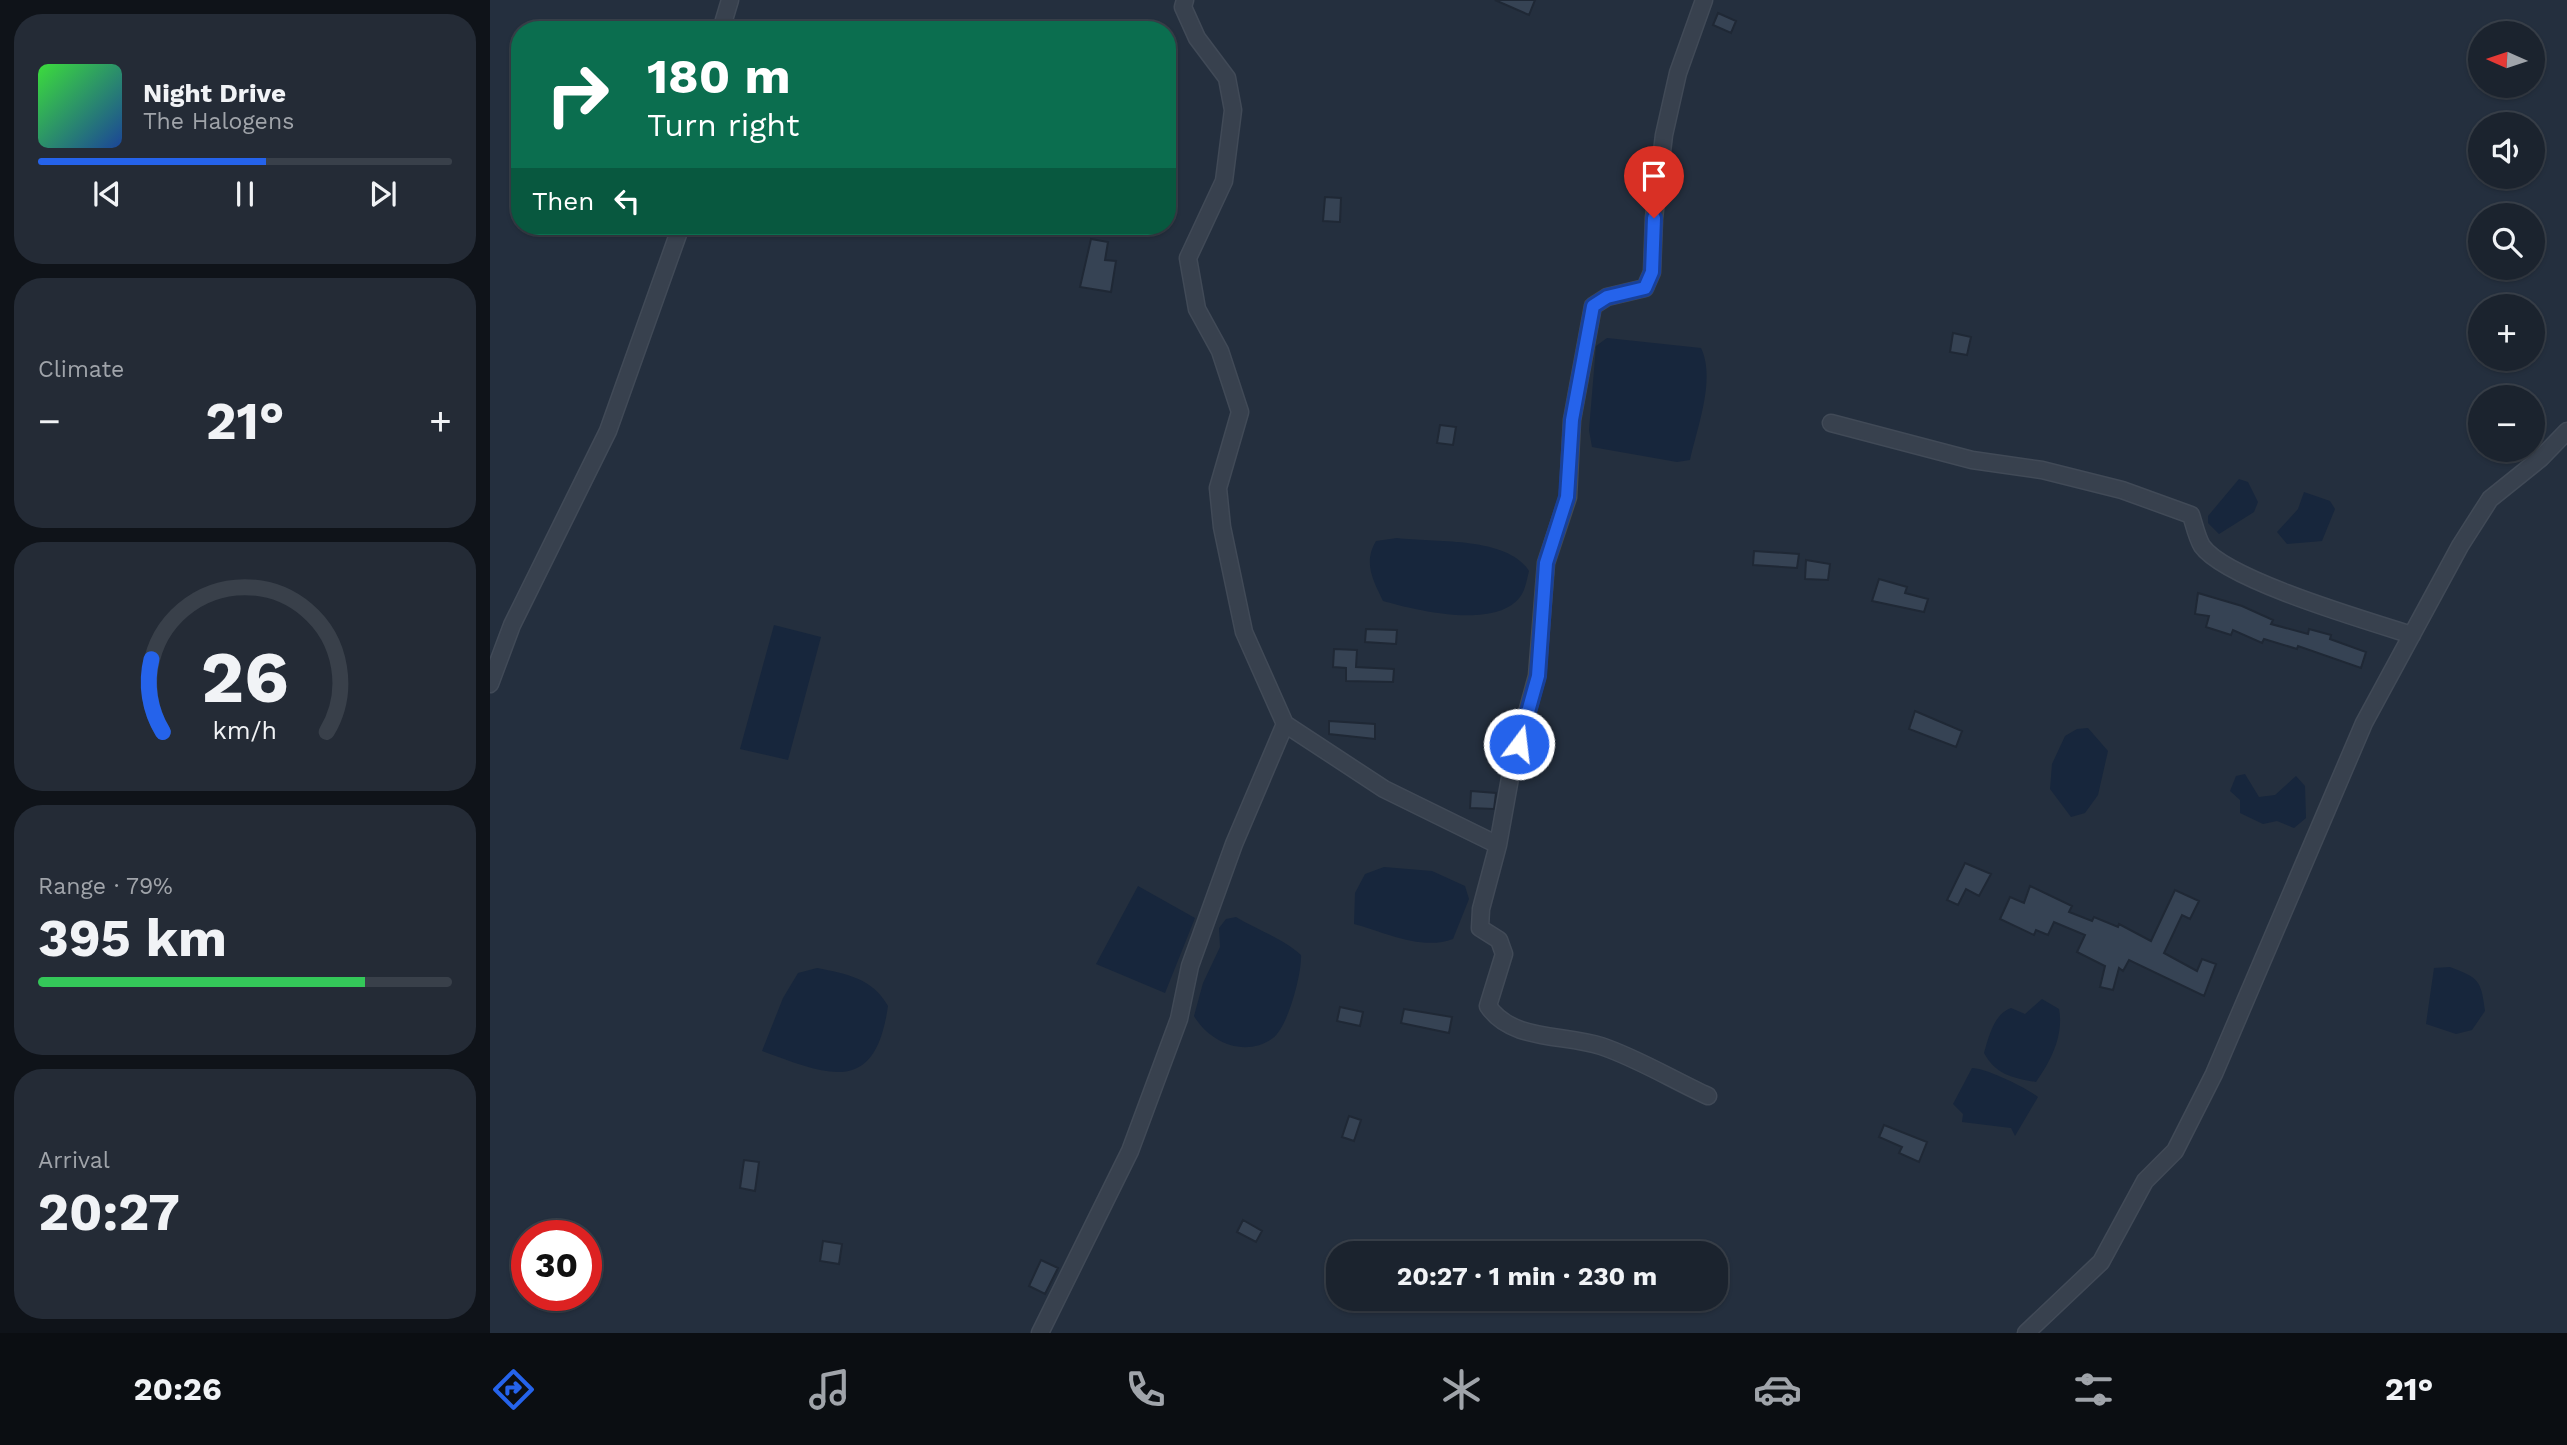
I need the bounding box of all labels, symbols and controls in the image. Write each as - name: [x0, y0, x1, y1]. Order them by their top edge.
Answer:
- north arrow: [2468, 21, 2544, 98]
- map controls: [2468, 21, 2545, 462]
- text: 180 m: [647, 47, 791, 105]
- icon: right: [532, 49, 623, 140]
- text: Night Drive: [143, 78, 286, 108]
- text: Turn right: [647, 106, 799, 144]
- text: The Halogens: [143, 108, 294, 135]
- button: sound: [2468, 112, 2545, 189]
- pin: [1624, 146, 1684, 218]
- icon: arrive: [1635, 157, 1673, 195]
- icon: previous: [88, 175, 126, 213]
- icon: pause: [226, 175, 264, 213]
- icon: next: [364, 175, 402, 213]
- icon: left: [608, 182, 646, 220]
- text: Then: [532, 186, 594, 216]
- button: search: [2468, 203, 2545, 280]
- button: +: [2468, 294, 2545, 371]
- text: Climate: [38, 356, 124, 383]
- button: −: [2468, 385, 2545, 462]
- text: 21°: [205, 391, 285, 452]
- text: −: [38, 399, 61, 443]
- text: +: [429, 399, 452, 443]
- text: 26: [201, 635, 289, 721]
- position arrow: [1482, 707, 1556, 781]
- text: km/h: [213, 716, 277, 745]
- text: Range · 79%: [38, 873, 173, 900]
- text: 395 km: [38, 908, 227, 969]
- text: Arrival: [38, 1147, 110, 1174]
- text: 20:27: [38, 1182, 180, 1243]
- speed limit sign: 30: [511, 1220, 602, 1311]
- text: 20:27 · 1 min · 230 m: [1397, 1261, 1657, 1291]
- icon: directions: [489, 1365, 538, 1414]
- icon: music: [805, 1365, 854, 1414]
- icon: phone: [1121, 1365, 1170, 1414]
- icon: climate: [1437, 1365, 1486, 1414]
- icon: car: [1753, 1365, 1802, 1414]
- icon: filters: [2069, 1365, 2118, 1414]
- text: 20:26: [134, 1370, 222, 1408]
- text: 21°: [2385, 1370, 2433, 1408]

